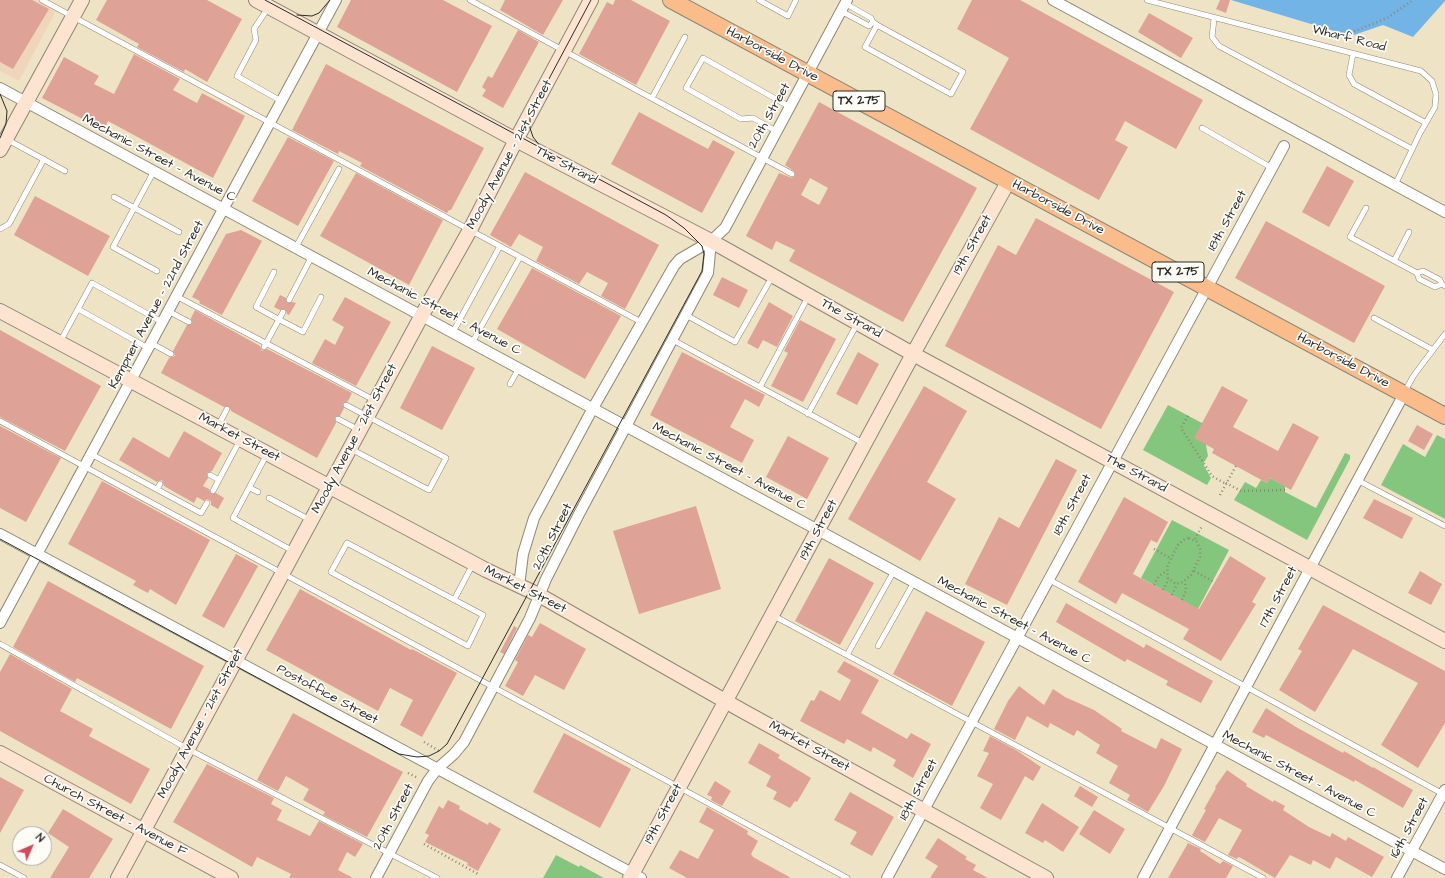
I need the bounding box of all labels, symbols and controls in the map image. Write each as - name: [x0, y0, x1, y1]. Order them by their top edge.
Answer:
- street label: Wharf Road: [1311, 22, 1387, 56]
- street label: Harborside Drive: [723, 24, 821, 86]
- street label: Moody Avenue - 21st Street: [464, 77, 556, 233]
- street label: 20th Street: [746, 80, 794, 152]
- road number: TX 275: [833, 91, 885, 111]
- street label: Mechanic Street - Avenue C: [79, 112, 239, 206]
- street label: The Strand: [533, 143, 599, 189]
- street label: Harborside Drive: [1009, 177, 1107, 239]
- street label: 18th Street: [1205, 188, 1251, 254]
- street label: 19th Street: [950, 212, 996, 278]
- street label: Kempner Avenue - 22nd Street: [106, 218, 208, 392]
- road number: TX 275: [1152, 262, 1204, 282]
- street label: Mechanic Street - Avenue C: [364, 265, 524, 359]
- street label: The Strand: [818, 296, 884, 342]
- street label: Harborside Drive: [1294, 330, 1392, 392]
- street label: Moody Avenue - 21st Street: [309, 361, 401, 517]
- street label: Market Street: [196, 410, 282, 466]
- street label: Mechanic Street - Avenue C: [649, 420, 809, 514]
- street label: The Strand: [1103, 451, 1169, 497]
- street label: 18th Street: [1050, 472, 1096, 538]
- street label: 19th Street: [797, 497, 841, 563]
- street label: 20th Street: [530, 501, 576, 573]
- street label: Market Street: [481, 563, 569, 617]
- street label: 17th Street: [1256, 564, 1302, 630]
- street label: Mechanic Street - Avenue C: [934, 574, 1094, 668]
- street label: Moody Avenue - 21st Street: [155, 646, 247, 802]
- street label: Postoffice Street: [274, 662, 380, 728]
- street label: Market Street: [766, 718, 852, 776]
- street label: Mechanic Street - Avenue C: [1219, 728, 1379, 822]
- street label: 18th Street: [896, 757, 942, 823]
- street label: Church Street - Avenue F: [41, 771, 189, 861]
- street label: 20th Street: [370, 781, 418, 853]
- street label: 19th Street: [642, 781, 686, 847]
- street label: 16th Street: [1387, 795, 1433, 861]
- north arrow: [12, 826, 52, 866]
- text: N: [32, 830, 48, 846]

